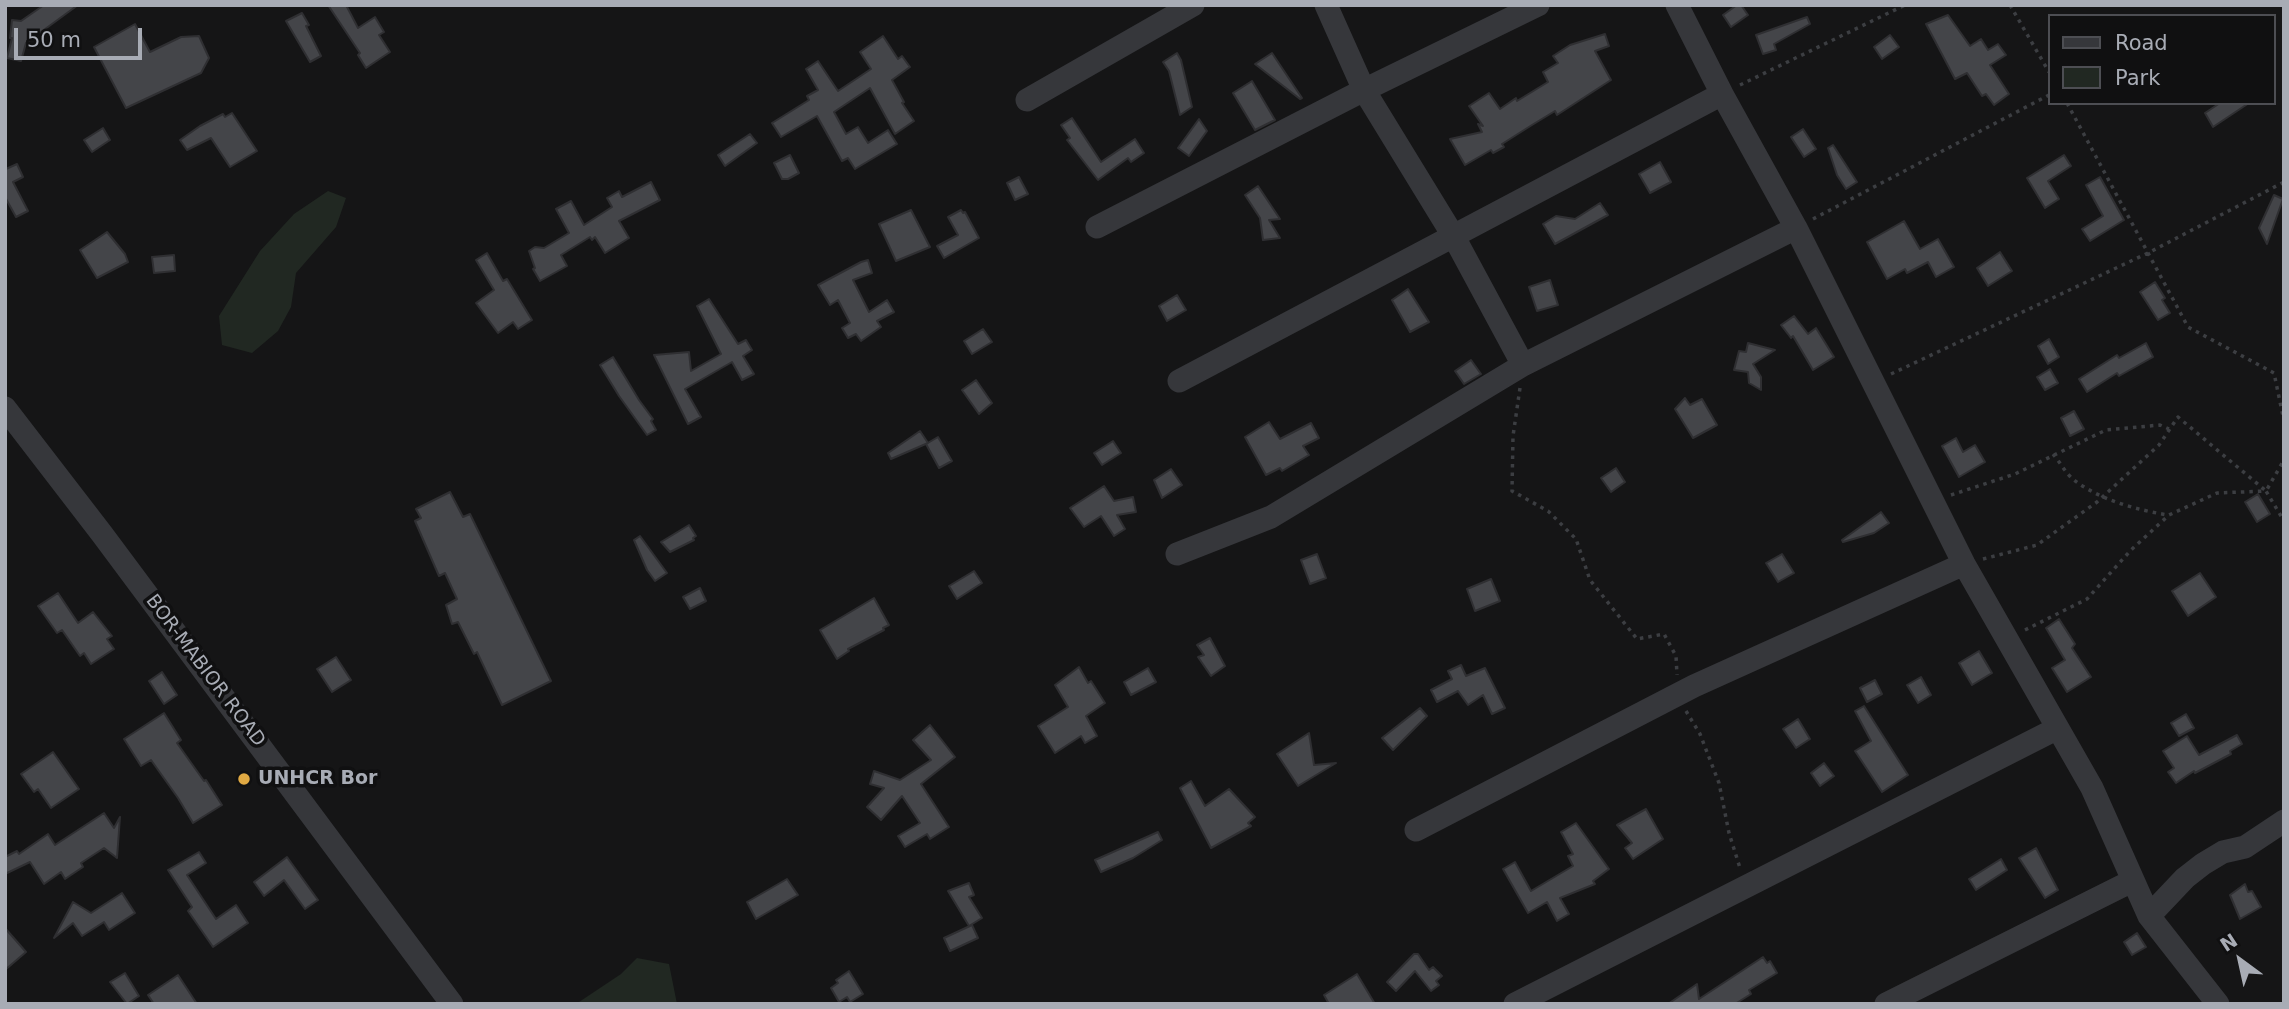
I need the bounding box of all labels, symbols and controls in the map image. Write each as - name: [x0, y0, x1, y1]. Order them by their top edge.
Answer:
- scale bar: [18, 14, 145, 58]
- legend: [2048, 14, 2275, 105]
- text: 50 m: [27, 28, 81, 52]
- text: Road: [2115, 31, 2168, 55]
- text: Park: [2115, 66, 2160, 90]
- street label: BOR-MABIOR ROAD: [140, 590, 270, 752]
- place label: UNHCR Bor: [258, 768, 377, 790]
- marker: UNHCR Bor: [236, 771, 252, 787]
- north arrow: [2205, 925, 2275, 995]
- text: N: [2216, 929, 2241, 956]

